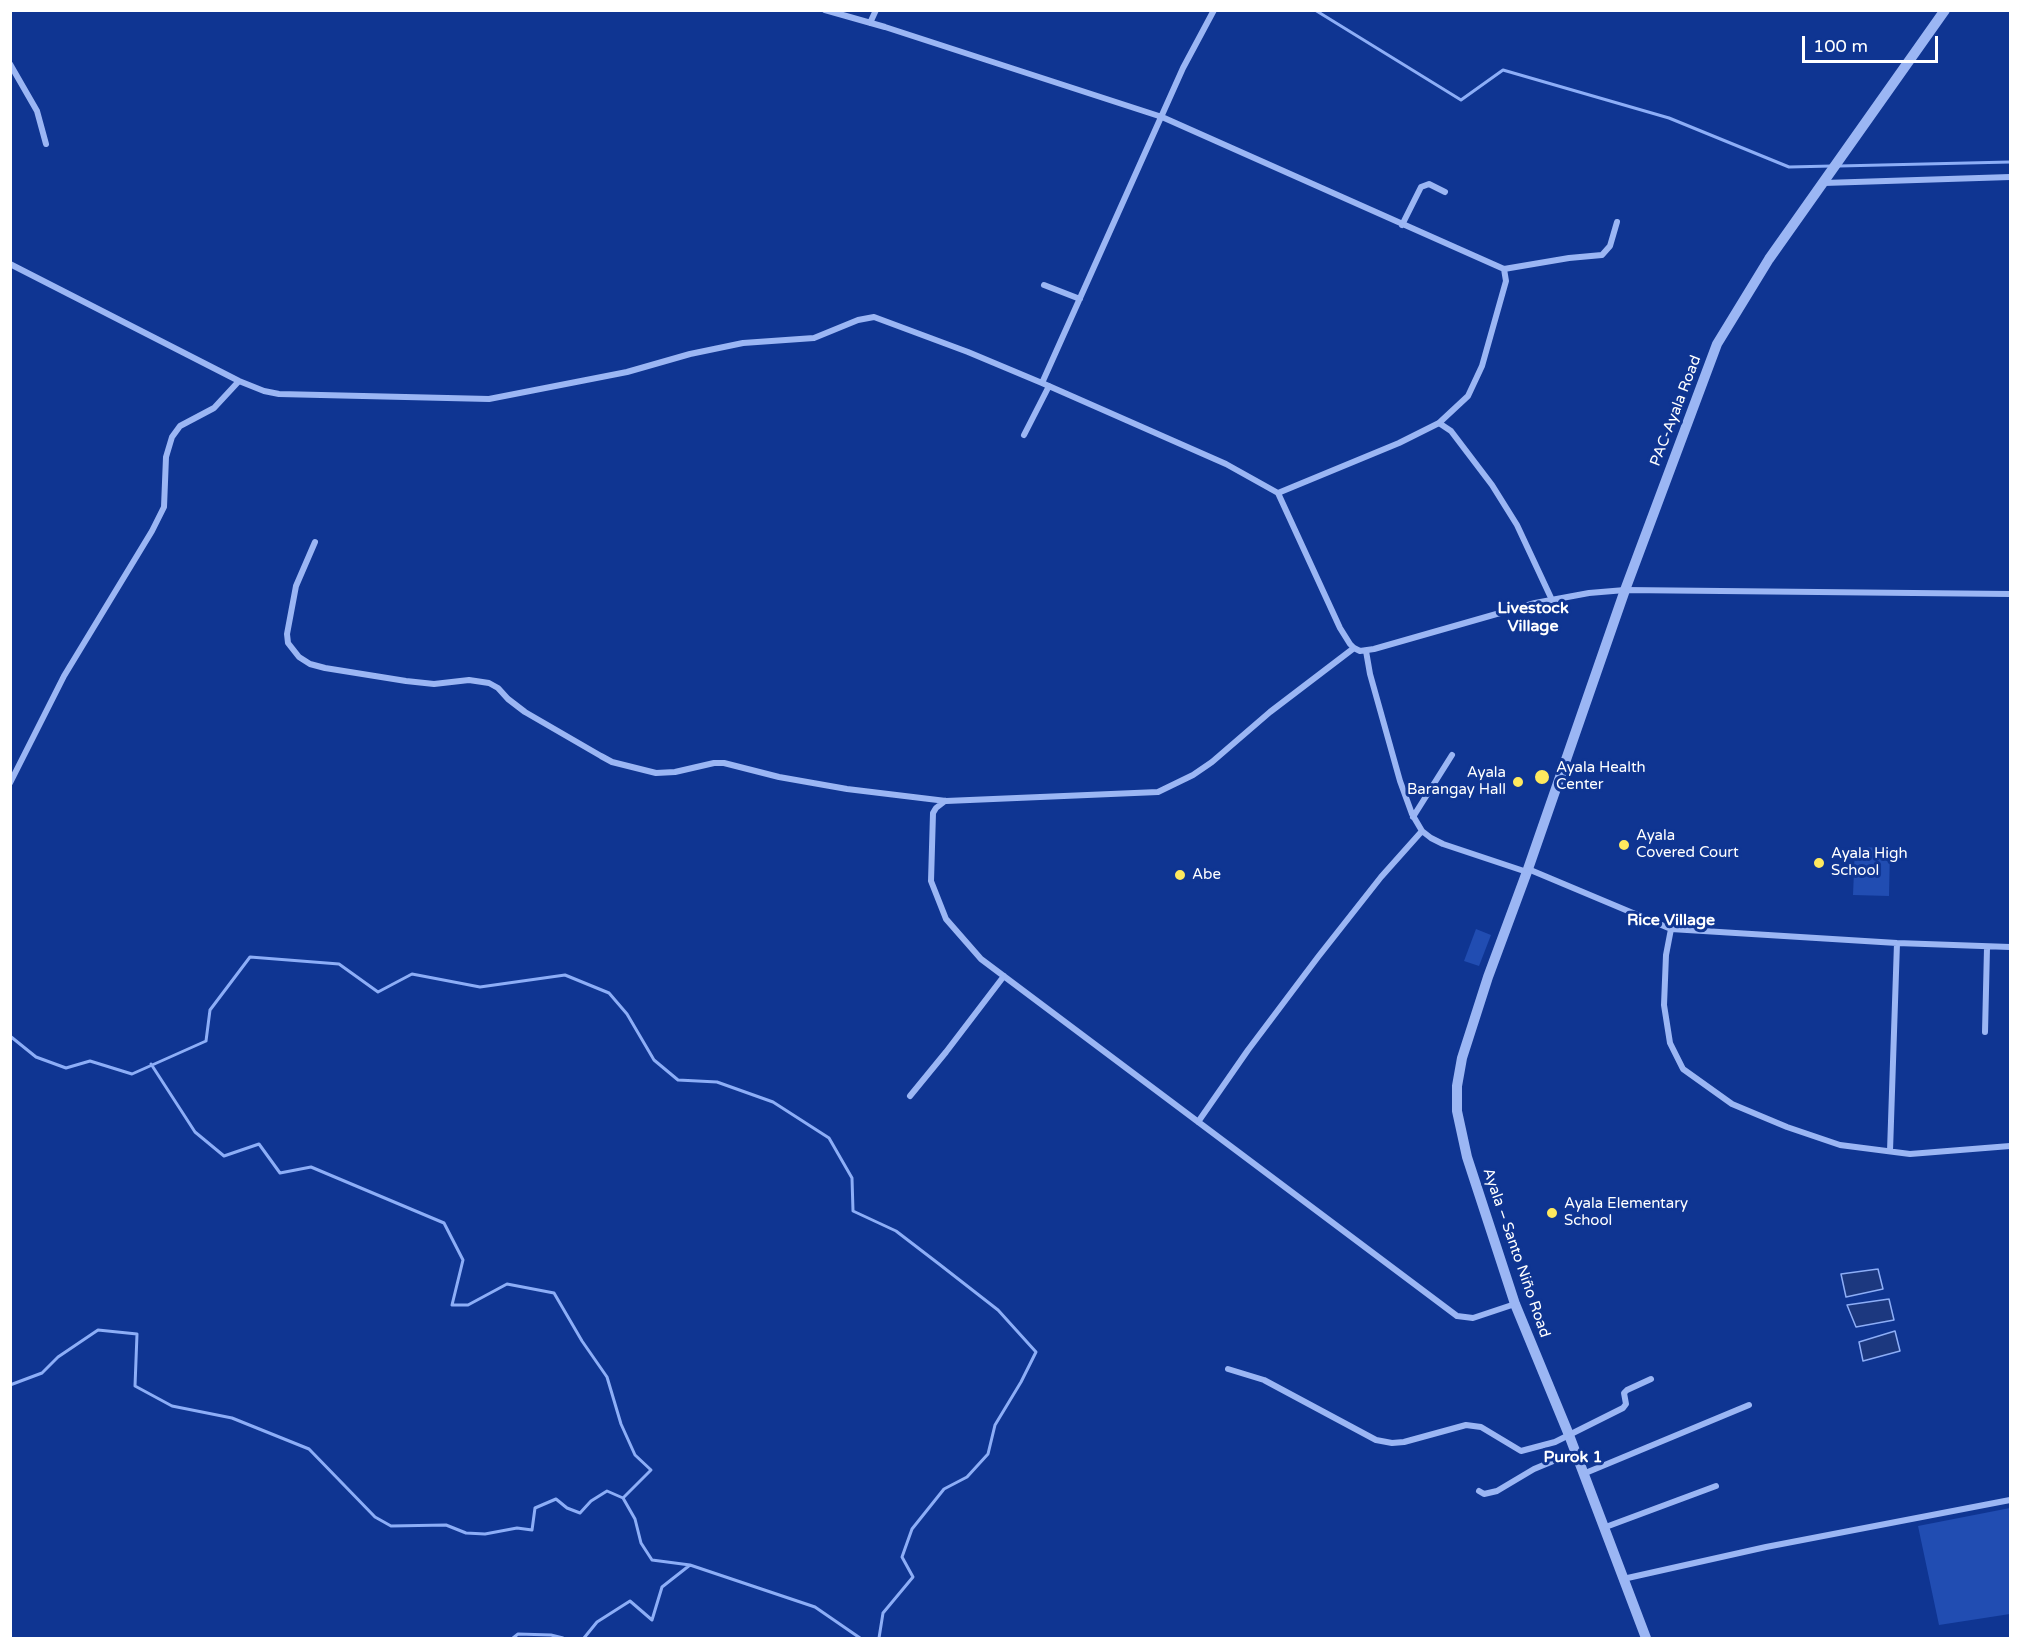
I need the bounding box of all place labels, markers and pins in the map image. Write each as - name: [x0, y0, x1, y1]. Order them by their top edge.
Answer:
- place label: Ayala Health Center: [1556, 759, 1646, 794]
- place label: Ayala Barangay Hall: [1407, 764, 1506, 799]
- marker: Ayala Health Center: [1533, 768, 1551, 786]
- marker: Ayala Barangay Hall: [1511, 775, 1525, 789]
- place label: Ayala Covered Court: [1636, 827, 1739, 862]
- marker: Ayala Covered Court: [1617, 838, 1631, 852]
- place label: Ayala High School: [1831, 845, 1908, 880]
- marker: Ayala High School: [1812, 856, 1826, 870]
- place label: Abe: [1192, 866, 1221, 884]
- marker: Abe: [1173, 868, 1187, 882]
- place label: Ayala Elementary School: [1564, 1195, 1688, 1230]
- marker: Ayala Elementary School: [1545, 1206, 1559, 1220]

